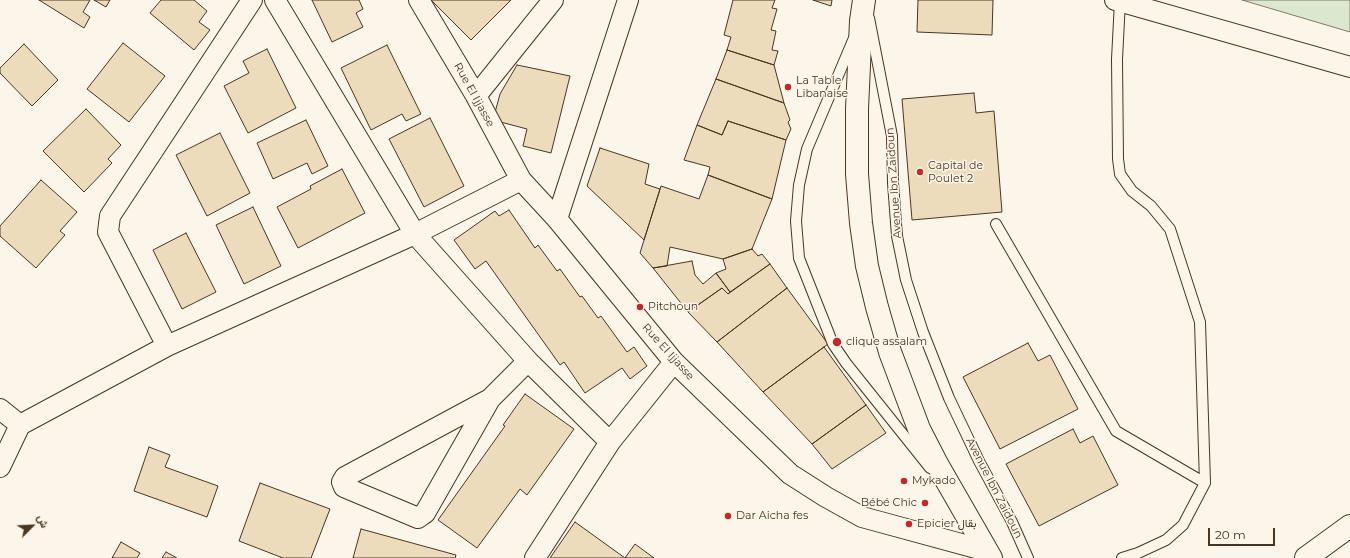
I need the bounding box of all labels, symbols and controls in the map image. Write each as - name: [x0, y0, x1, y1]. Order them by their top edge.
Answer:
- street label: Rue El Ijjasse: [451, 61, 497, 129]
- place label: La Table Libanaise: [796, 74, 848, 100]
- marker: La Table Libanaise: [783, 82, 793, 92]
- street label: Avenue Ibn Zaidoun: [884, 127, 904, 239]
- place label: Capital de Poulet 2: [928, 159, 983, 185]
- marker: Capital de Poulet 2: [915, 167, 925, 177]
- place label: Pitchoun: [648, 300, 698, 314]
- marker: Pitchoun: [635, 302, 645, 312]
- street label: Rue El Ijjasse: [639, 321, 697, 383]
- place label: clique assalam: [846, 335, 927, 349]
- marker: clique assalam: [831, 336, 843, 348]
- street label: Avenue Ibn Zaidoun: [963, 435, 1025, 541]
- place label: Mykado: [912, 474, 956, 488]
- marker: Mykado: [899, 476, 909, 486]
- place label: Bébé Chic: [861, 496, 917, 510]
- marker: Bébé Chic: [920, 498, 930, 508]
- north arrow: [12, 506, 52, 546]
- place label: Dar Aicha fes: [736, 509, 808, 523]
- marker: Dar Aicha fes: [723, 511, 733, 521]
- text: ش: [34, 512, 52, 530]
- place label: Epicier بقال: [917, 517, 976, 531]
- marker: Epicier بقال: [904, 519, 914, 529]
- scale bar: [1210, 520, 1277, 546]
- text: 20 m: [1215, 527, 1246, 542]

